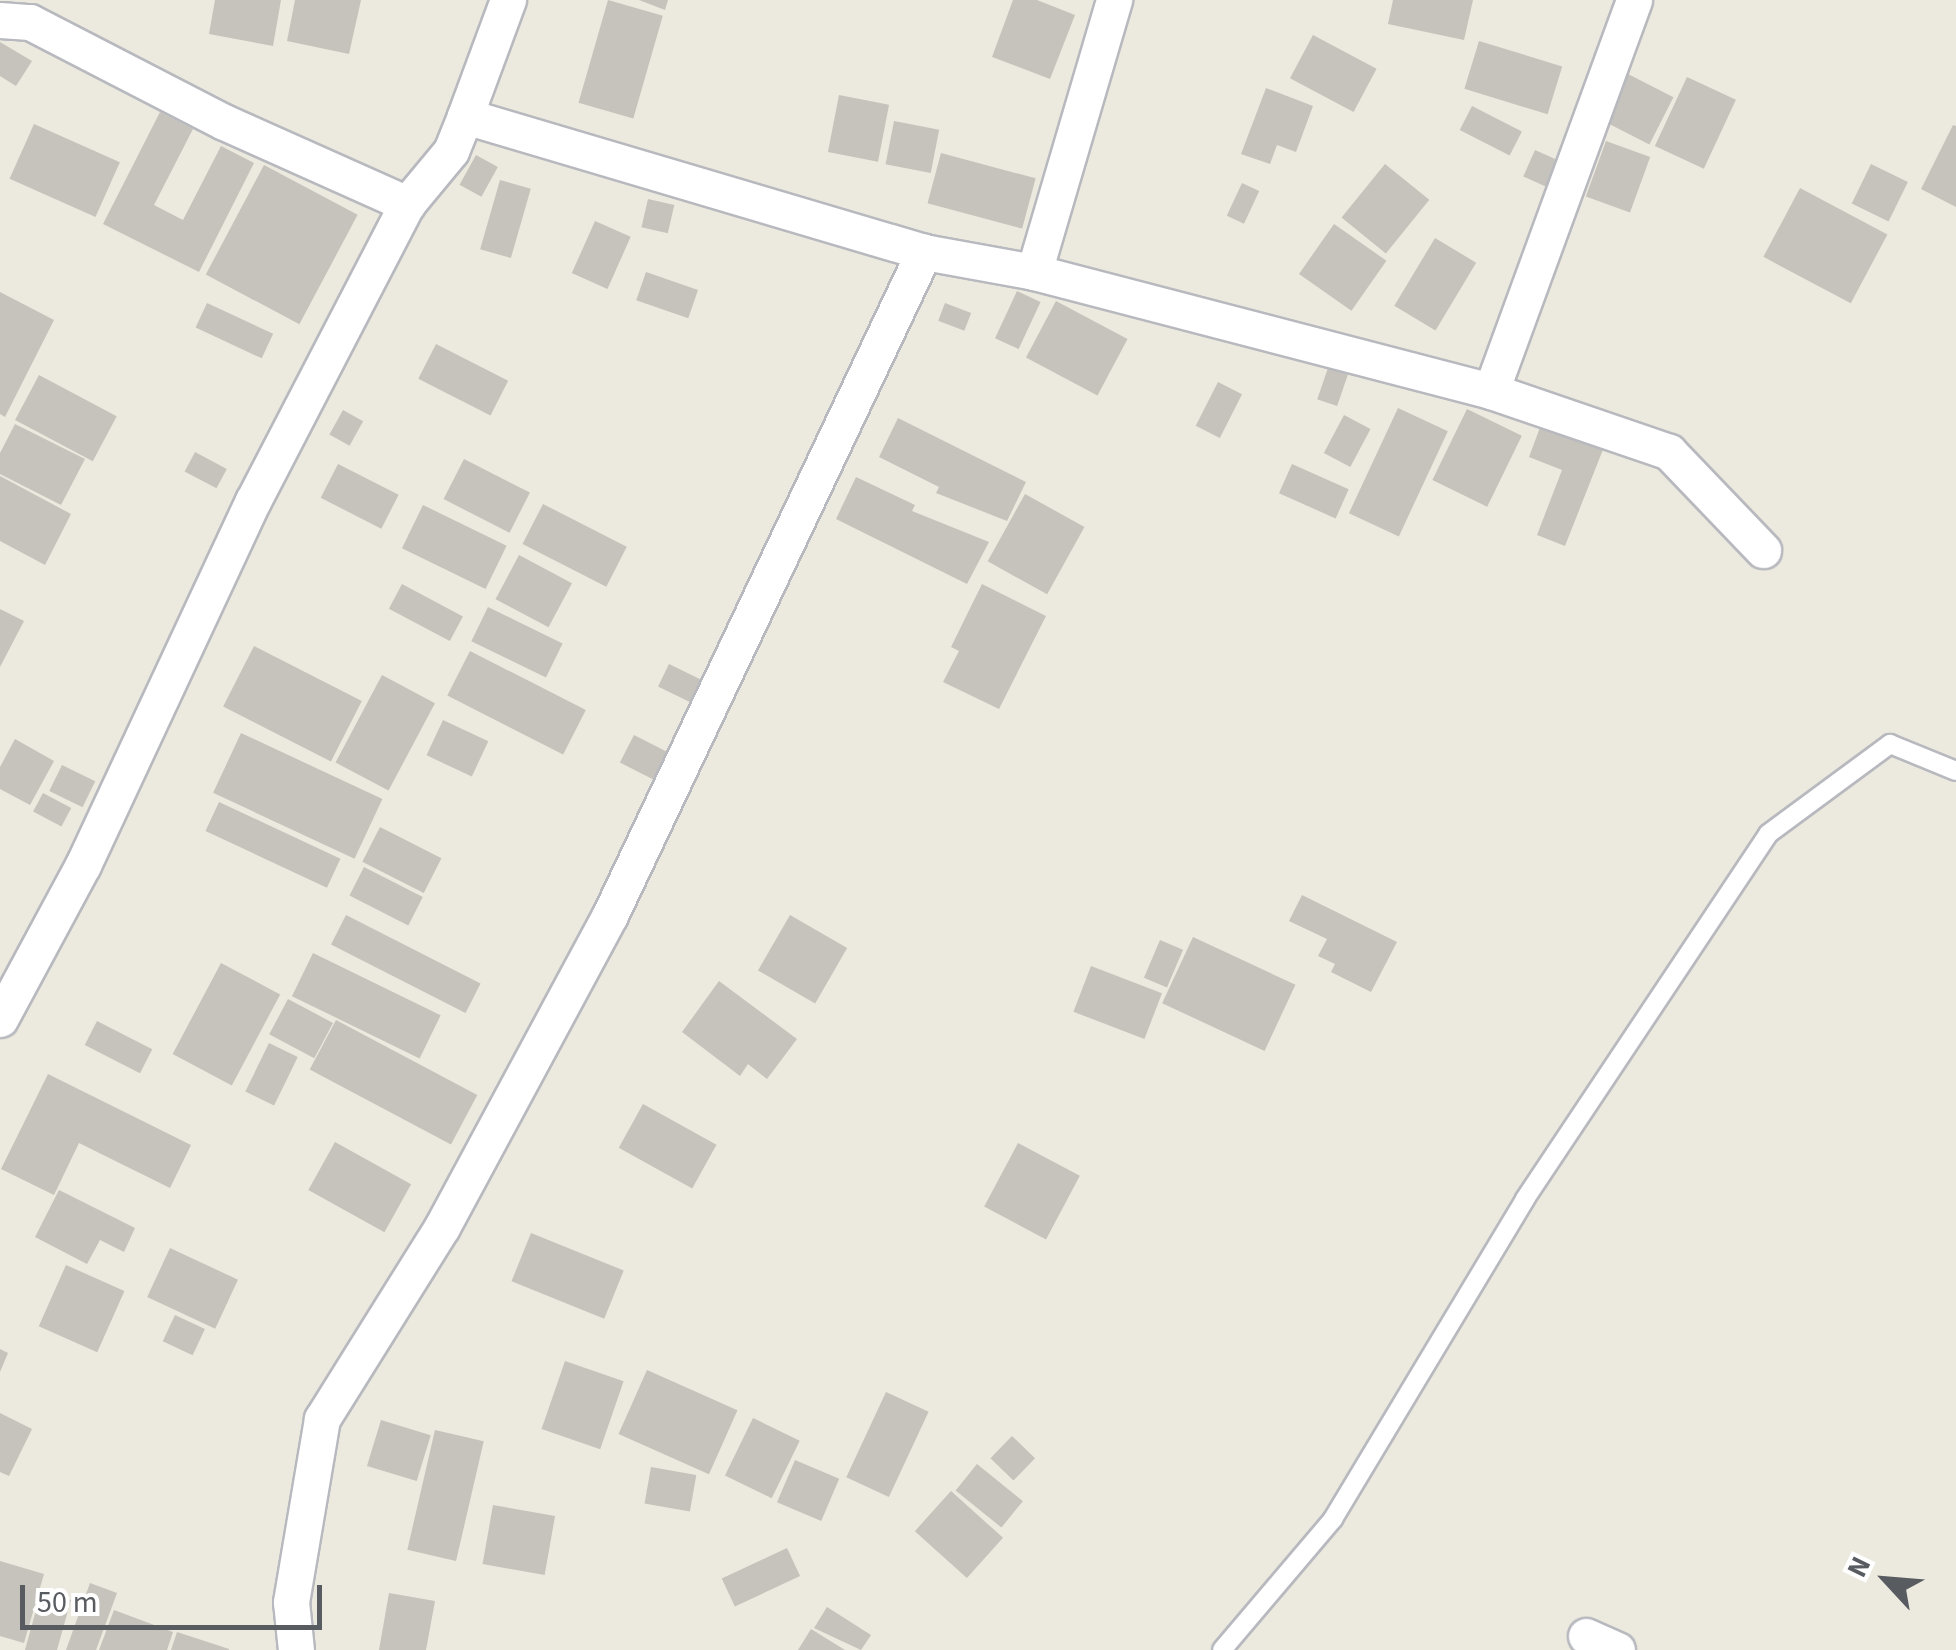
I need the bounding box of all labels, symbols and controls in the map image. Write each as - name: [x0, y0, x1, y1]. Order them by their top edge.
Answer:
- north arrow: [1836, 1530, 1936, 1630]
- text: N: [1837, 1550, 1881, 1584]
- scale bar: [25, 1565, 328, 1627]
- text: 50 m: [37, 1581, 98, 1624]

